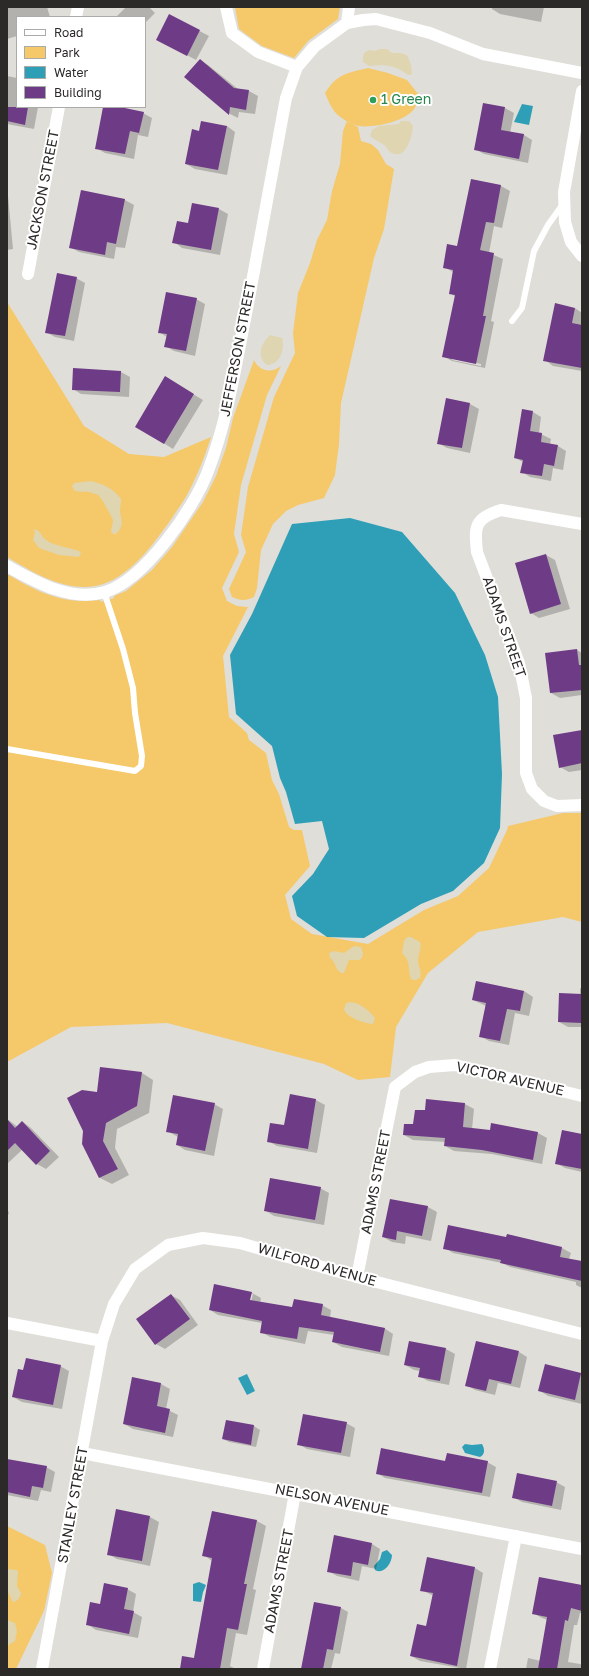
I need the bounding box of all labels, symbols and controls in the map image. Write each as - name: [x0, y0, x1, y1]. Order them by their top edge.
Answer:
- legend: [16, 16, 146, 108]
- text: Road: [54, 25, 83, 40]
- text: Park: [54, 45, 80, 60]
- text: Water: [54, 65, 88, 80]
- text: Building: [54, 85, 102, 100]
- place label: 1 Green: [381, 92, 431, 108]
- marker: 1 Green: [368, 95, 378, 105]
- street label: JACKSON STREET: [23, 129, 63, 251]
- street label: JEFFERSON STREET: [217, 280, 259, 418]
- street label: ADAMS STREET: [479, 574, 529, 680]
- street label: VICTOR AVENUE: [454, 1058, 566, 1100]
- street label: ADAMS STREET: [358, 1129, 394, 1235]
- street label: WILFORD AVENUE: [256, 1240, 378, 1290]
- street label: STANLEY STREET: [54, 1445, 92, 1565]
- street label: NELSON AVENUE: [274, 1481, 390, 1519]
- street label: ADAMS STREET: [261, 1528, 297, 1634]

